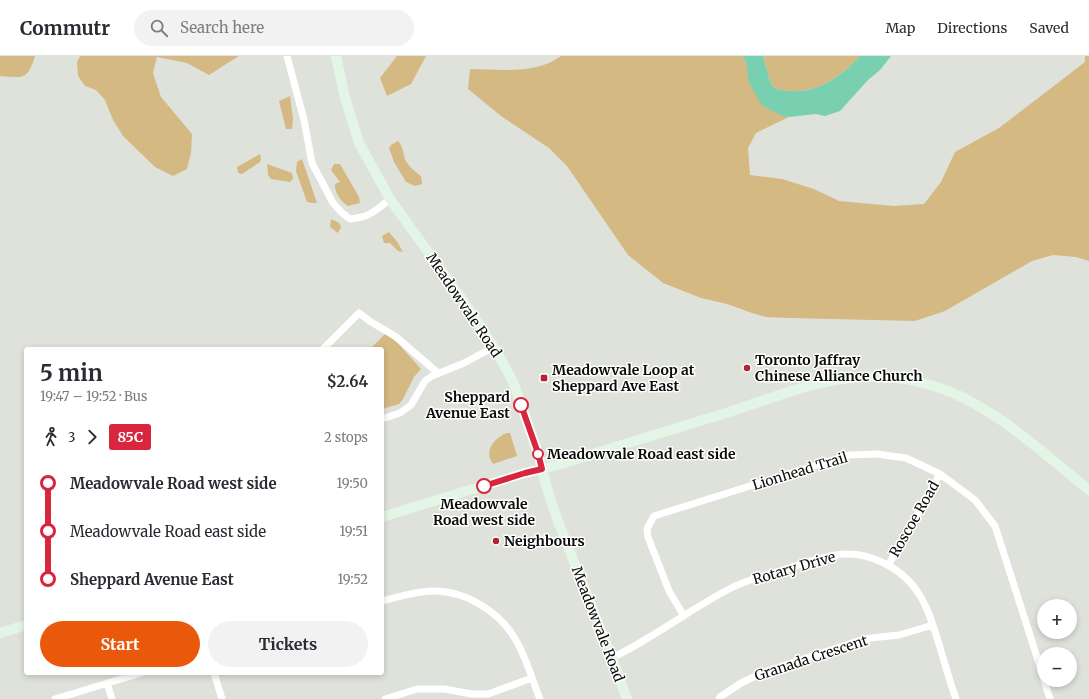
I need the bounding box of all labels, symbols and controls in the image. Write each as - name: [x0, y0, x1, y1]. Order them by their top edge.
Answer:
- search box: [134, 10, 414, 46]
- text: Commutr: [20, 16, 110, 40]
- icon: search: [148, 17, 170, 39]
- text: Search here: [180, 18, 264, 37]
- text: Map: [885, 19, 915, 37]
- text: Directions: [937, 19, 1007, 37]
- text: Saved: [1029, 19, 1069, 37]
- street label: Meadowvale Road: [422, 249, 506, 361]
- place label: Toronto Jaffray Chinese Alliance Church: [755, 351, 923, 385]
- text: 5 min: [40, 359, 103, 387]
- place label: Meadowvale Loop at Sheppard Ave East: [552, 361, 695, 395]
- marker: Toronto Jaffray Chinese Alliance Church: [742, 363, 752, 373]
- text: $2.64: [327, 372, 368, 391]
- marker: Meadowvale Loop at Sheppard Ave East: [539, 373, 549, 383]
- text: 19:47 – 19:52 · Bus: [40, 388, 147, 405]
- place label: Sheppard Avenue East: [425, 388, 510, 422]
- marker: Sheppard Avenue East: [513, 397, 529, 413]
- icon: walk: [40, 426, 62, 448]
- icon: forward: [81, 426, 103, 448]
- text: 85C: [117, 428, 143, 446]
- text: 3: [68, 429, 75, 446]
- text: 2 stops: [324, 429, 368, 446]
- place label: Meadowvale Road east side: [547, 445, 736, 463]
- marker: Meadowvale Road east side: [532, 448, 544, 460]
- street label: Lionhead Trail: [750, 448, 850, 494]
- text: Meadowvale Road west side: [70, 474, 277, 493]
- text: 19:50: [337, 475, 368, 492]
- street label: Roscoe Road: [885, 477, 943, 560]
- marker: Meadowvale Road west side: [476, 478, 492, 494]
- place label: Meadowvale Road west side: [433, 495, 536, 529]
- text: Meadowvale Road east side: [70, 522, 266, 541]
- text: 19:51: [339, 523, 368, 540]
- place label: Neighbours: [504, 532, 585, 550]
- marker: Neighbours: [491, 536, 501, 546]
- street label: Rotary Drive: [751, 548, 837, 588]
- street label: Meadowvale Road: [568, 564, 628, 685]
- text: Sheppard Avenue East: [70, 570, 234, 589]
- text: 19:52: [338, 571, 368, 588]
- map controls: [1037, 599, 1077, 687]
- button: +: [1037, 599, 1077, 639]
- button: Start: [40, 621, 200, 667]
- button: Tickets: [208, 621, 368, 667]
- street label: Granada Crescent: [752, 631, 870, 685]
- button: −: [1037, 647, 1077, 687]

